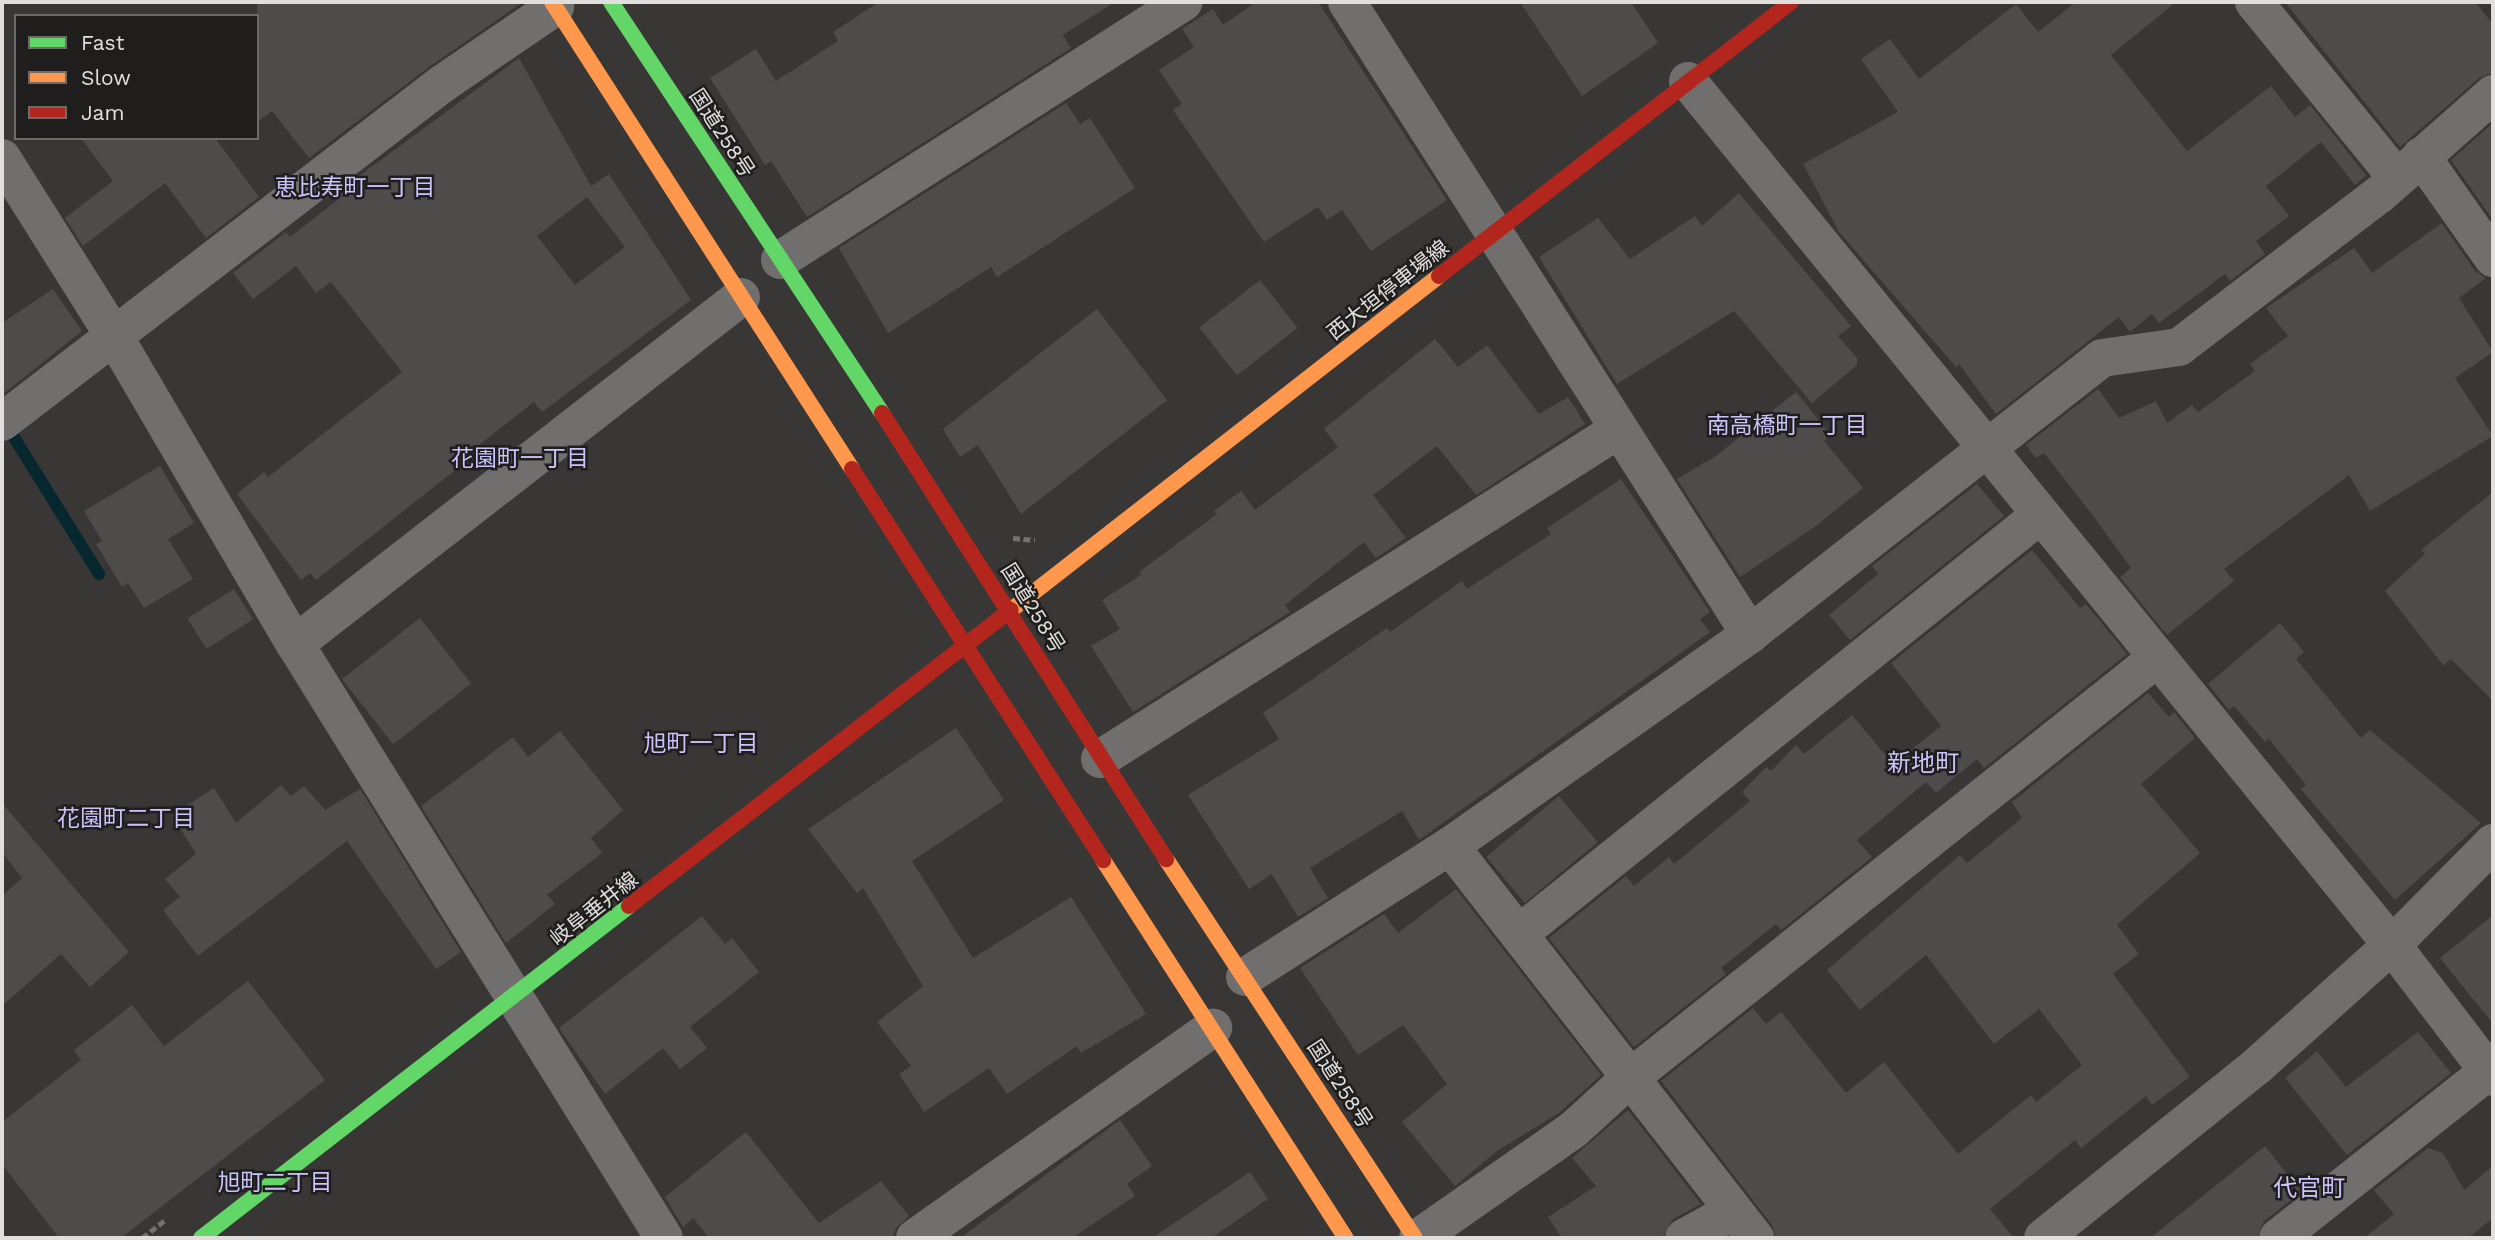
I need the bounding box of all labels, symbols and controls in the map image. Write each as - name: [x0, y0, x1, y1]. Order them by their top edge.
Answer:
- legend: [14, 14, 259, 140]
- text: Fast: [81, 30, 125, 55]
- text: Slow: [81, 65, 131, 90]
- street label: 国道258号: [684, 84, 760, 182]
- text: Jam: [81, 100, 124, 125]
- district label: 恵比寿町一丁目: [275, 174, 435, 202]
- street label: 西大垣停車場線: [1322, 235, 1454, 345]
- district label: 南高橋町一丁目: [1707, 412, 1867, 440]
- district label: 花園町一丁目: [451, 445, 589, 473]
- street label: 国道258号: [996, 559, 1070, 657]
- district label: 旭町一丁目: [644, 730, 758, 758]
- district label: 新地町: [1887, 750, 1959, 778]
- district label: 花園町二丁目: [57, 805, 195, 833]
- street label: 岐阜垂井線: [545, 867, 643, 951]
- street label: 国道258号: [1302, 1035, 1378, 1133]
- district label: 旭町二丁目: [218, 1169, 332, 1197]
- district label: 代官町: [2273, 1175, 2345, 1203]

